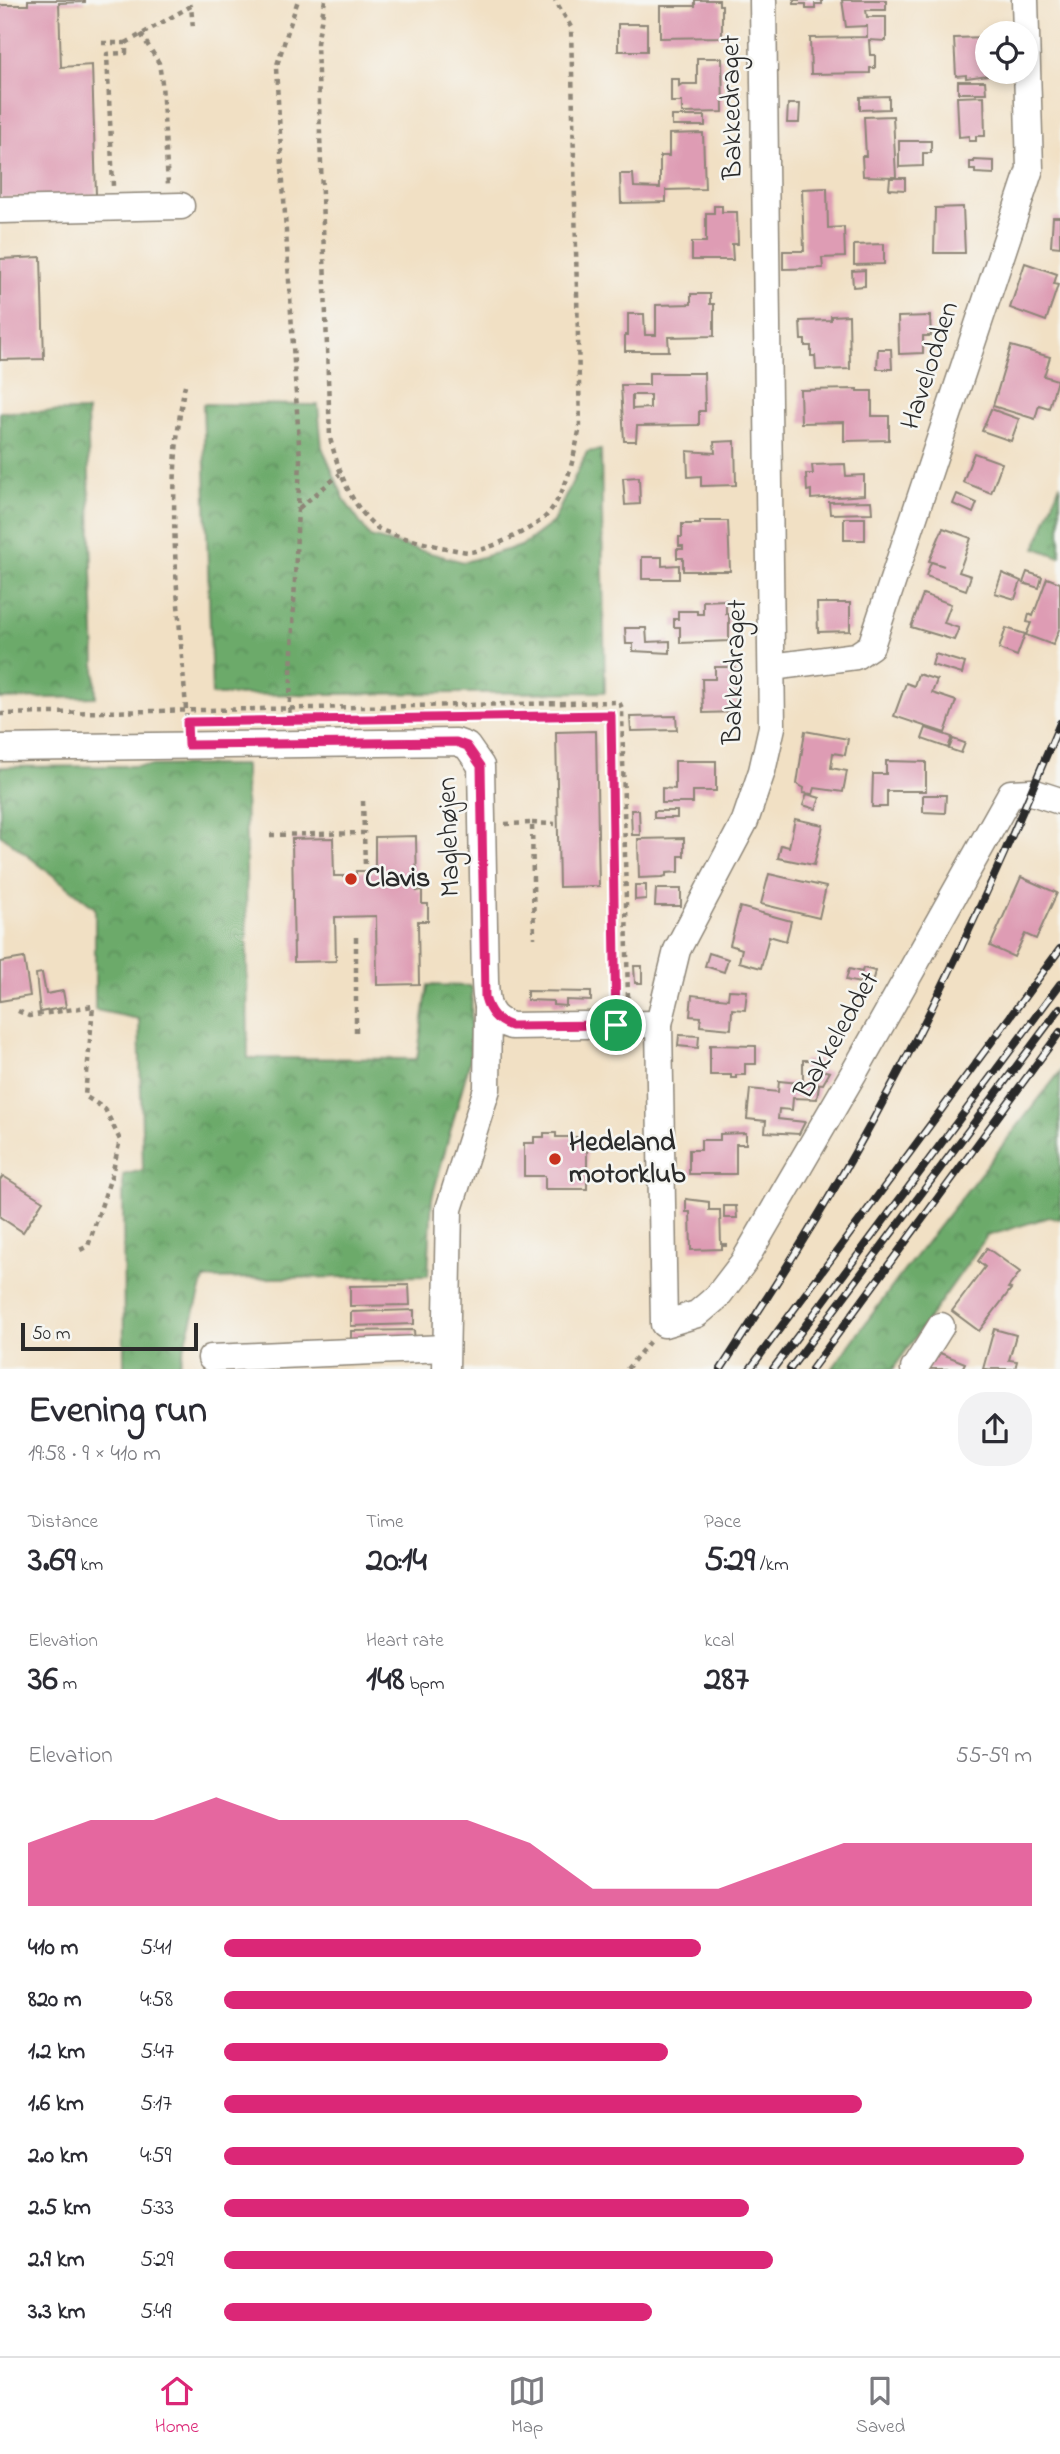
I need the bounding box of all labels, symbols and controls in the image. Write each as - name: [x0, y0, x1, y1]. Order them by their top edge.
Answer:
- map controls: [975, 21, 1038, 84]
- button: locate: [975, 21, 1038, 84]
- street label: Bakkedraget: [711, 34, 755, 181]
- street label: Havelodden: [891, 297, 971, 435]
- street label: Bakkedraget: [713, 599, 759, 746]
- street label: Maglehøjen: [427, 776, 473, 898]
- place label: Clavis: [365, 859, 430, 900]
- marker: Clavis: [343, 871, 359, 887]
- street label: Bakkeleddet: [784, 964, 891, 1108]
- pin: [586, 995, 646, 1055]
- icon: arrive: [597, 1006, 635, 1044]
- place label: Hedeland motorklub: [569, 1123, 686, 1196]
- marker: Hedeland motorklub: [547, 1151, 563, 1167]
- scale bar: [21, 1320, 198, 1352]
- text: 50 m: [32, 1321, 71, 1348]
- text: Evening run: [28, 1384, 207, 1440]
- button: share: [958, 1392, 1032, 1466]
- text: 19:58 · 9 × 410 m: [28, 1438, 161, 1471]
- text: Distance: [28, 1509, 98, 1536]
- text: Time: [366, 1509, 404, 1536]
- text: Pace: [704, 1509, 741, 1536]
- text: 3.69: [28, 1536, 76, 1587]
- text: 20:14: [366, 1536, 427, 1587]
- text: 5:29: [704, 1536, 755, 1587]
- text: km: [76, 1552, 103, 1579]
- text: /km: [755, 1552, 789, 1579]
- text: Elevation: [28, 1628, 98, 1655]
- text: Heart rate: [366, 1628, 444, 1655]
- text: kcal: [704, 1628, 734, 1655]
- text: 36: [28, 1655, 58, 1706]
- text: 148: [366, 1655, 405, 1706]
- text: 287: [704, 1655, 749, 1706]
- text: m: [58, 1671, 77, 1698]
- text: bpm: [405, 1671, 445, 1698]
- text: Elevation: [28, 1740, 113, 1773]
- text: 55–59 m: [955, 1740, 1032, 1773]
- text: 410 m: [28, 1932, 78, 1965]
- text: 5:41: [140, 1932, 172, 1965]
- text: 820 m: [28, 1984, 82, 2017]
- text: 4:58: [140, 1984, 173, 2017]
- text: 1.2 km: [28, 2036, 85, 2069]
- text: 5:47: [140, 2036, 174, 2069]
- text: 1.6 km: [28, 2088, 84, 2121]
- text: 5:17: [140, 2088, 172, 2121]
- text: 2.0 km: [28, 2140, 88, 2173]
- text: 4:59: [140, 2140, 172, 2173]
- text: 2.5 km: [28, 2192, 91, 2225]
- text: 5:33: [140, 2192, 174, 2225]
- text: 2.9 km: [28, 2244, 85, 2277]
- text: 5:29: [140, 2244, 173, 2277]
- text: 3.3 km: [28, 2296, 85, 2329]
- text: 5:49: [140, 2296, 172, 2329]
- tab: Home: [155, 2372, 199, 2441]
- tab: Map: [508, 2372, 546, 2441]
- tab: Saved: [856, 2372, 905, 2441]

